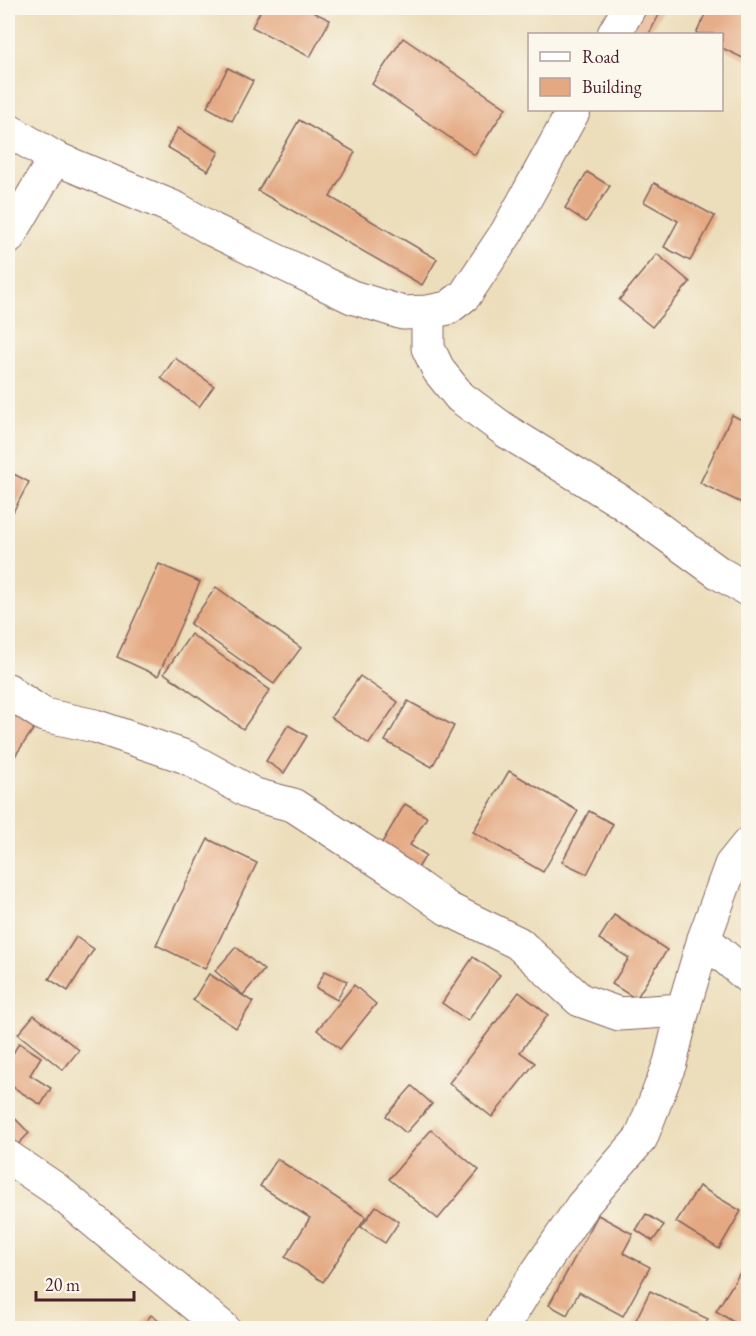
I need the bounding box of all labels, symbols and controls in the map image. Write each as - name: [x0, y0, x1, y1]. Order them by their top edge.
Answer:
- legend: [528, 33, 723, 111]
- text: Road: [582, 45, 621, 68]
- text: Building: [582, 75, 642, 98]
- scale bar: [36, 1264, 134, 1302]
- text: 20 m: [45, 1273, 80, 1296]

